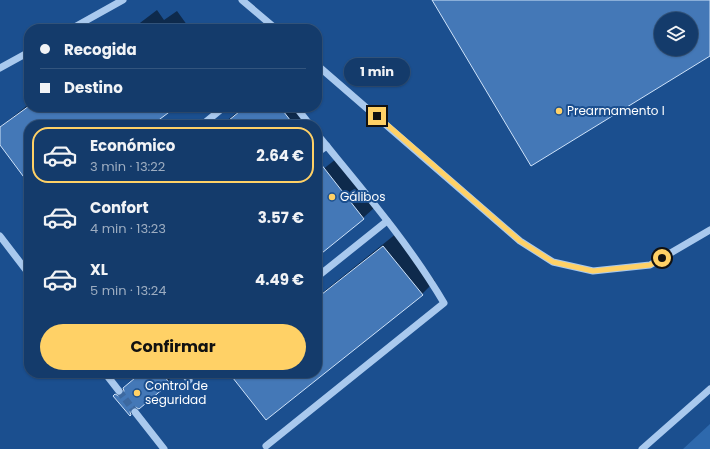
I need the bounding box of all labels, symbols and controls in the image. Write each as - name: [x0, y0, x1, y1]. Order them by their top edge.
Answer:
- map controls: [654, 12, 698, 56]
- button: layers: [654, 12, 698, 56]
- text: Recogida: [64, 39, 137, 60]
- callout: 1 min: [344, 58, 410, 86]
- text: 1 min: [360, 62, 394, 81]
- text: Destino: [64, 77, 123, 98]
- place label: Prearmamento I: [567, 102, 665, 119]
- marker: Prearmamento I: [554, 106, 564, 116]
- route end: [368, 107, 386, 125]
- text: Económico: [90, 135, 175, 156]
- icon: car: [42, 137, 78, 173]
- text: 2.64 €: [256, 145, 304, 166]
- text: 3 min · 13:22: [90, 157, 165, 176]
- place label: Gálibos: [340, 188, 385, 205]
- marker: Gálibos: [327, 192, 337, 202]
- text: Confort: [90, 197, 149, 218]
- icon: car: [42, 199, 78, 235]
- text: 3.57 €: [258, 207, 304, 228]
- text: 4 min · 13:23: [90, 219, 166, 238]
- route start: [653, 249, 671, 267]
- text: XL: [90, 259, 108, 280]
- icon: car: [42, 261, 78, 297]
- text: 4.49 €: [255, 269, 304, 290]
- text: 5 min · 13:24: [90, 281, 166, 300]
- button: Confirmar: [40, 324, 306, 370]
- place label: Control de seguridad: [145, 377, 208, 408]
- marker: Control de seguridad: [132, 388, 142, 398]

